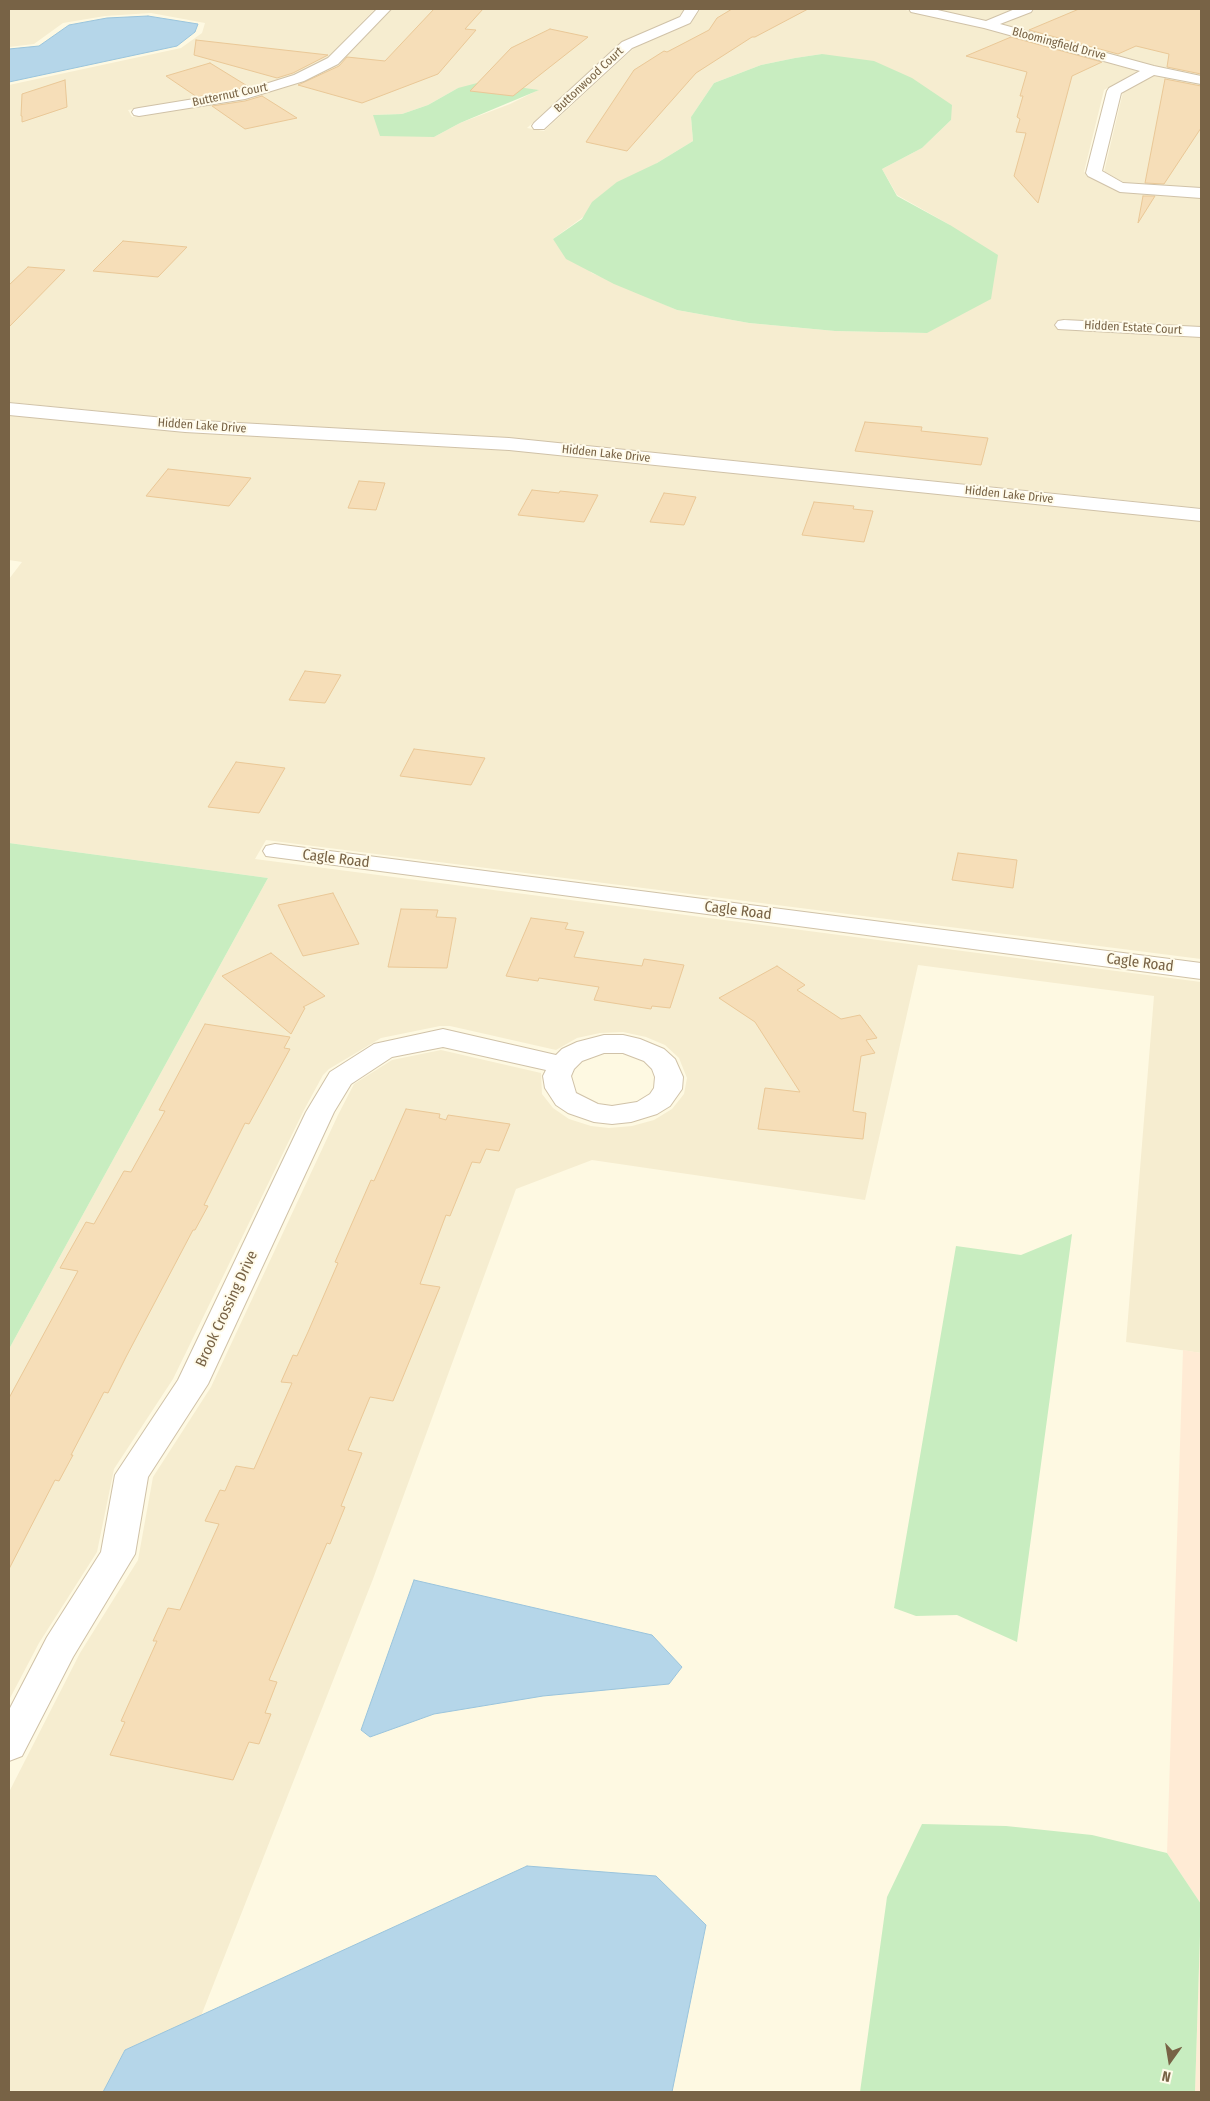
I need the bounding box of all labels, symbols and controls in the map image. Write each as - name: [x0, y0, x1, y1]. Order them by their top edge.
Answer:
- street label: Bloomingfield Drive: [1011, 25, 1107, 63]
- street label: Buttonwood Court: [551, 44, 627, 116]
- street label: Butternut Court: [191, 80, 269, 110]
- street label: Hidden Estate Court: [1084, 318, 1182, 338]
- street label: Hidden Lake Drive: [157, 416, 247, 436]
- street label: Hidden Lake Drive: [561, 442, 651, 466]
- street label: Hidden Lake Drive: [964, 483, 1054, 507]
- street label: Cagle Road: [301, 846, 371, 872]
- street label: Cagle Road: [703, 898, 773, 924]
- street label: Cagle Road: [1105, 950, 1175, 976]
- street label: Brook Crossing Drive: [192, 1248, 262, 1370]
- north arrow: [1145, 2036, 1195, 2086]
- text: N: [1161, 2067, 1173, 2085]

